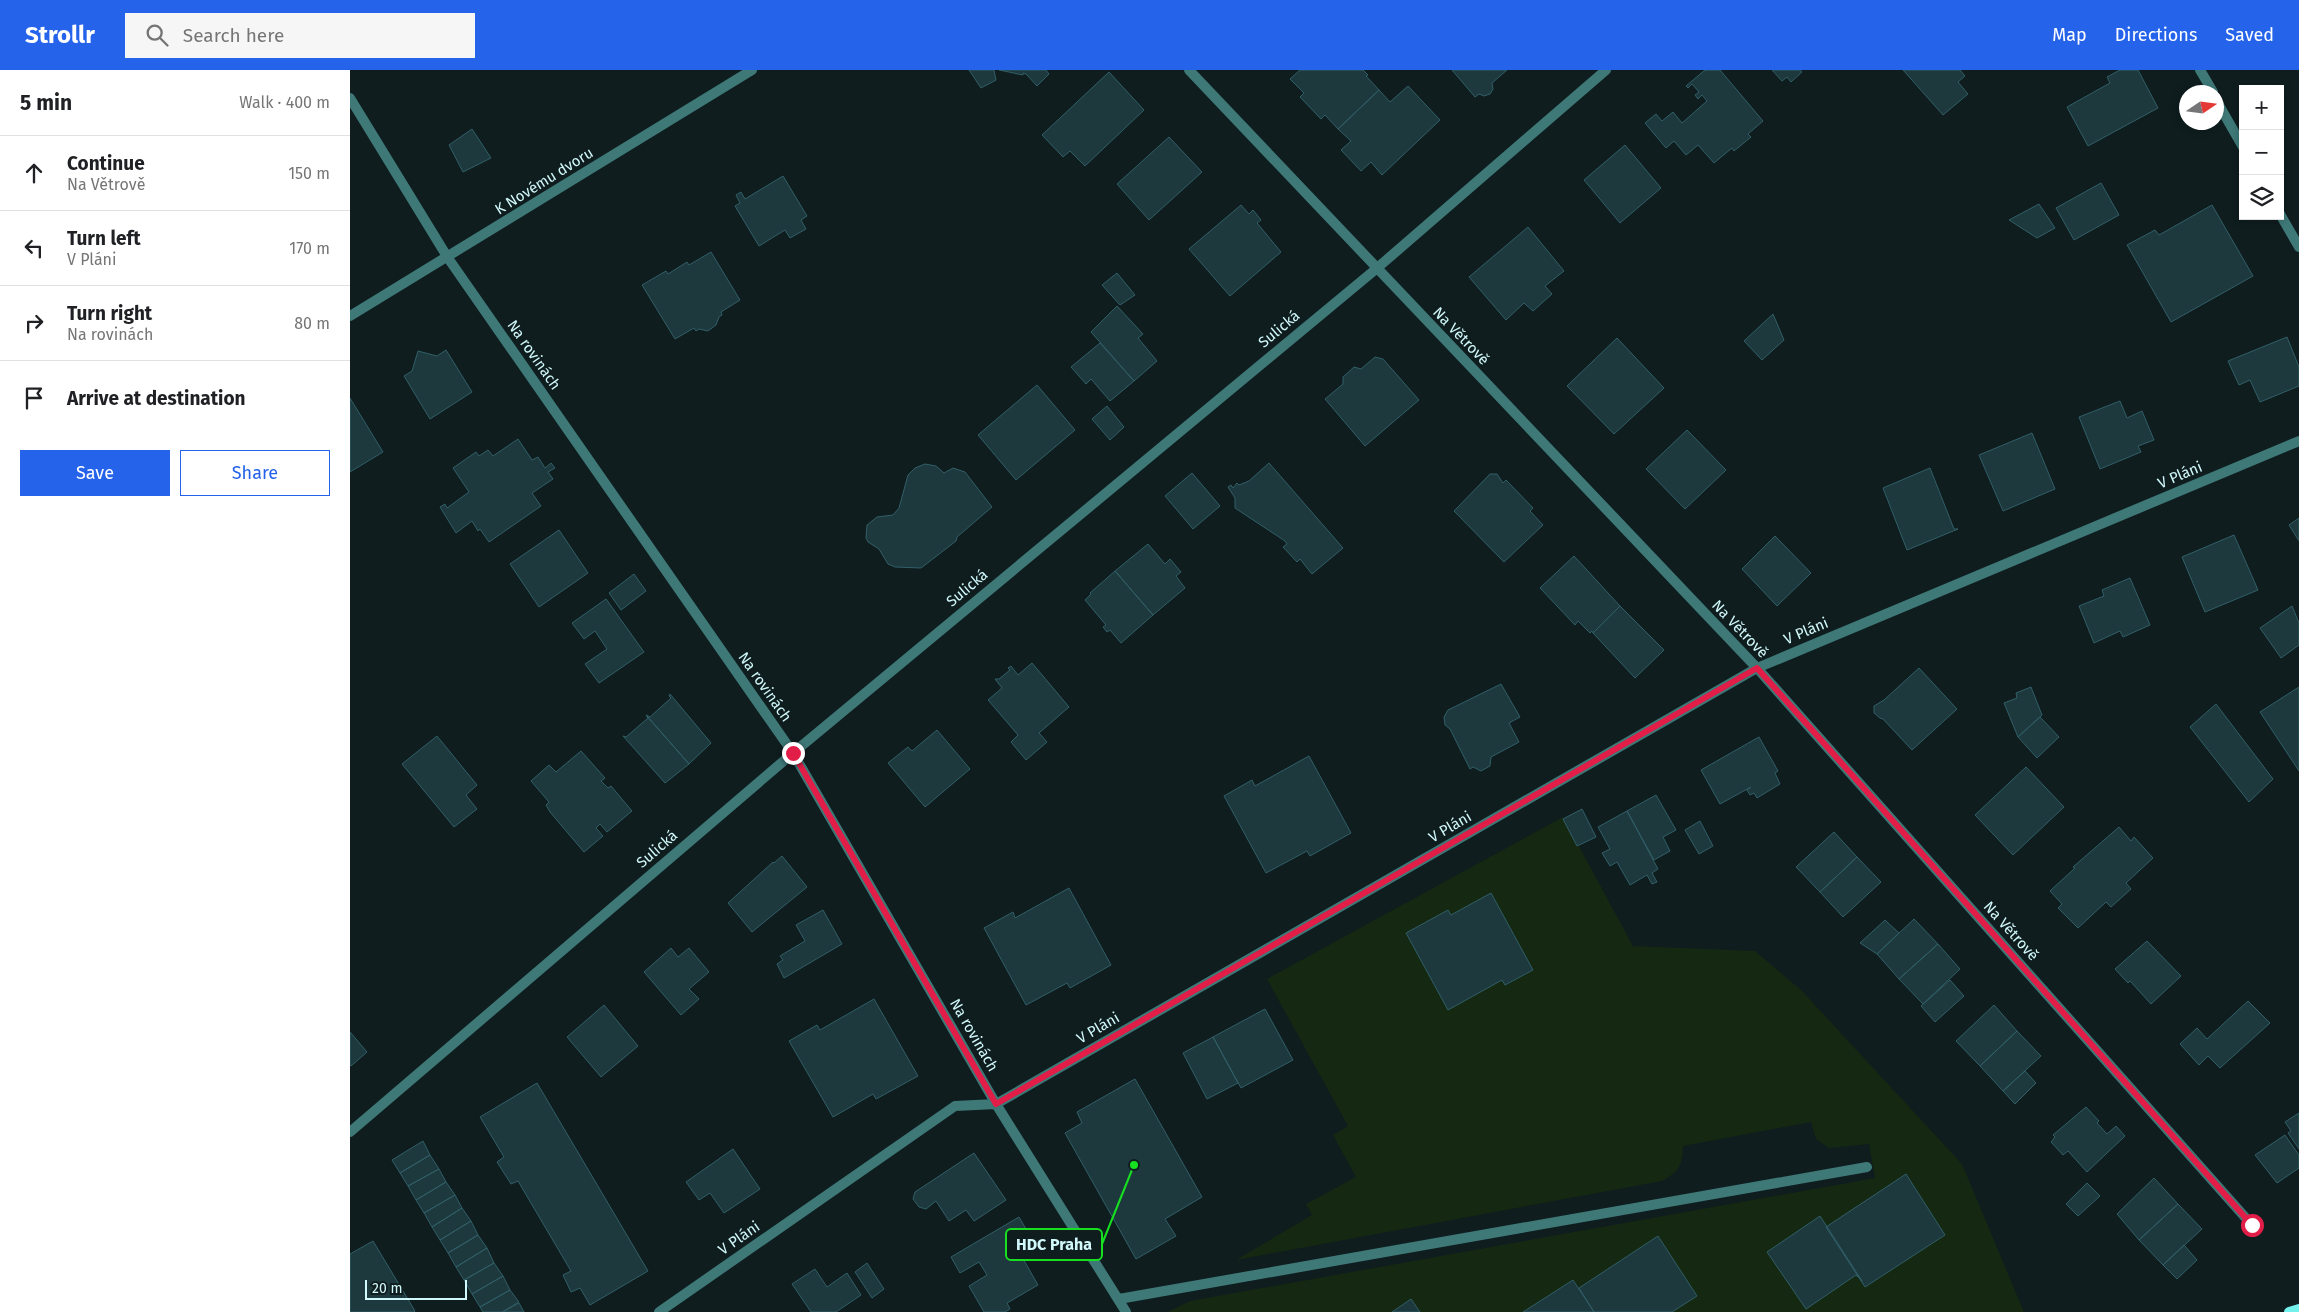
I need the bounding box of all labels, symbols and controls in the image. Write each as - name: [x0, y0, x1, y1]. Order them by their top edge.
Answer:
- search box: [125, 13, 475, 58]
- text: Strollr: [25, 21, 95, 49]
- icon: search: [143, 21, 171, 49]
- text: Search here: [183, 24, 284, 47]
- text: Map: [2052, 24, 2087, 46]
- text: Directions: [2115, 24, 2197, 46]
- text: Saved: [2225, 24, 2274, 46]
- north arrow: [2179, 85, 2224, 130]
- map controls: [2239, 85, 2284, 220]
- button: +: [2239, 85, 2284, 130]
- text: 5 min: [20, 90, 72, 116]
- text: Walk · 400 m: [239, 93, 330, 112]
- button: −: [2239, 130, 2284, 175]
- street label: K Novému dvoru: [492, 144, 596, 218]
- text: Continue: [67, 152, 145, 175]
- icon: ahead: [20, 159, 48, 187]
- text: 150 m: [288, 164, 330, 183]
- text: Na Větrově: [67, 175, 145, 194]
- button: layers: [2239, 175, 2284, 220]
- text: Turn left: [67, 227, 141, 250]
- icon: left: [20, 234, 48, 262]
- text: 170 m: [289, 239, 330, 258]
- text: V Pláni: [67, 250, 116, 269]
- text: Turn right: [67, 302, 152, 325]
- street label: Na Větrově: [1429, 303, 1493, 369]
- street label: Sulická: [1255, 307, 1303, 351]
- icon: right: [20, 309, 48, 337]
- text: 80 m: [294, 314, 330, 333]
- street label: Na rovinách: [503, 317, 565, 393]
- text: Na rovinách: [67, 325, 153, 344]
- icon: arrive: [20, 384, 48, 412]
- text: Arrive at destination: [67, 387, 246, 410]
- button: Save: [20, 450, 170, 496]
- button: Share: [180, 450, 330, 496]
- street label: V Pláni: [2155, 458, 2205, 492]
- street label: Sulická: [943, 566, 991, 610]
- street label: Na Větrově: [1708, 596, 1772, 662]
- street label: V Pláni: [1781, 614, 1831, 648]
- street label: Na rovinách: [734, 649, 796, 725]
- route end: [782, 742, 805, 765]
- street label: V Pláni: [1425, 808, 1475, 846]
- street label: Sulická: [633, 826, 681, 872]
- street label: Na Větrově: [1980, 898, 2042, 964]
- street label: Na rovinách: [946, 995, 1002, 1075]
- street label: V Pláni: [1073, 1009, 1123, 1047]
- route start: [2241, 1214, 2264, 1237]
- street label: V Pláni: [715, 1217, 763, 1259]
- callout: HDC Praha: [1006, 1229, 1102, 1260]
- text: HDC Praha: [1016, 1235, 1092, 1254]
- scale bar: [365, 1277, 468, 1300]
- text: 20 m: [372, 1280, 402, 1297]

